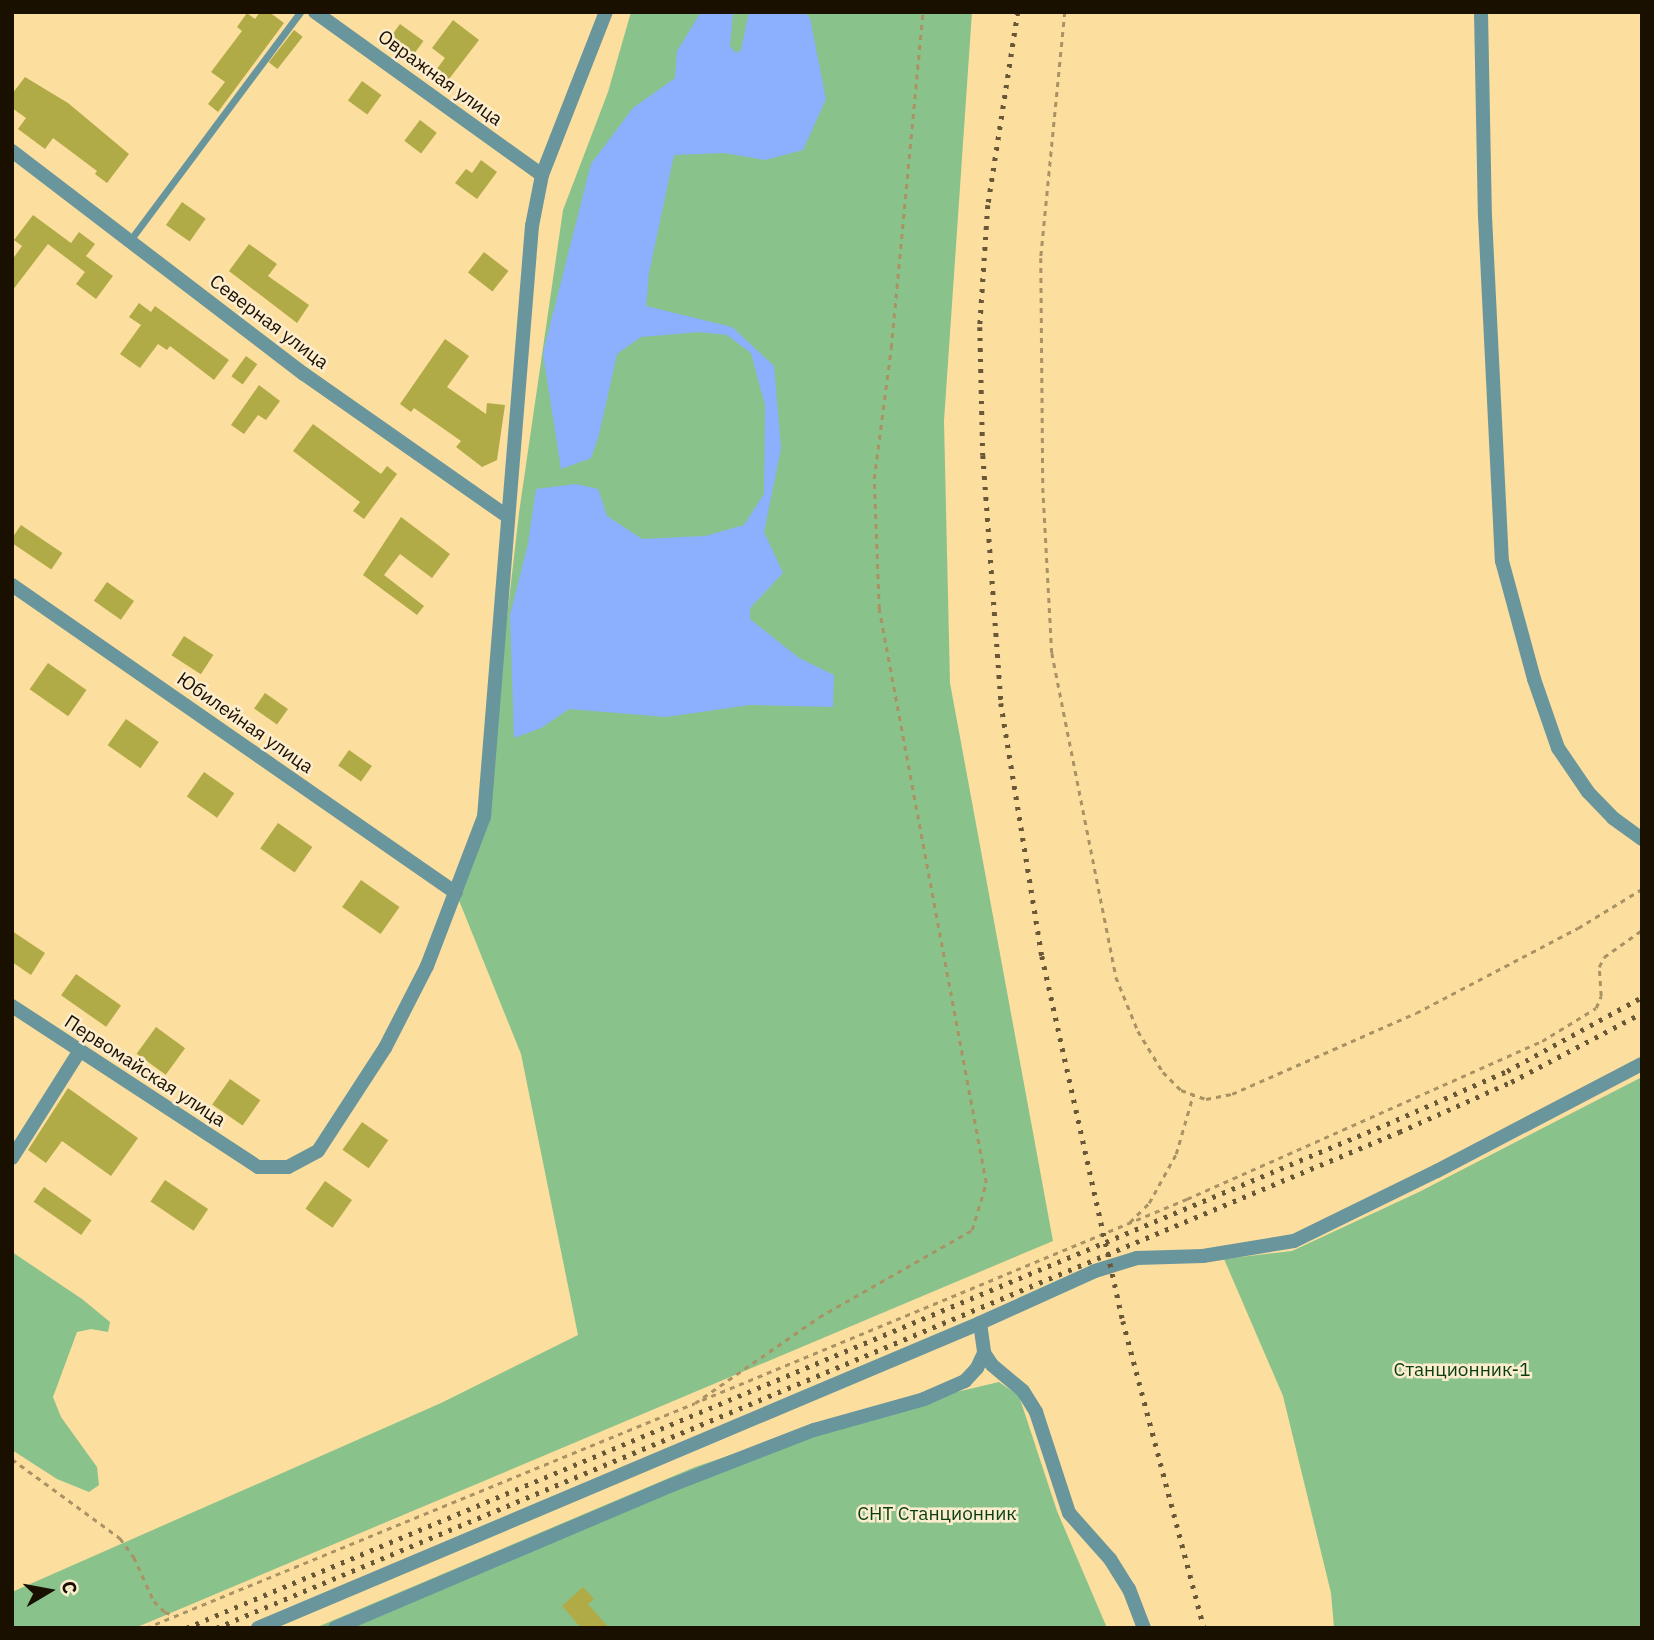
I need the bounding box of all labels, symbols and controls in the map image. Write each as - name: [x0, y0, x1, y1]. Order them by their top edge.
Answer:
- street label: Овражная улица: [373, 25, 507, 131]
- street label: Северная улица: [205, 270, 333, 374]
- street label: Юбилейная улица: [172, 667, 318, 779]
- street label: Первомайская улица: [60, 1010, 230, 1132]
- park label: Станционник-1: [1393, 1359, 1531, 1381]
- park label: СНТ Станционник: [857, 1503, 1017, 1525]
- north arrow: [14, 1556, 84, 1626]
- text: С: [57, 1579, 83, 1596]

